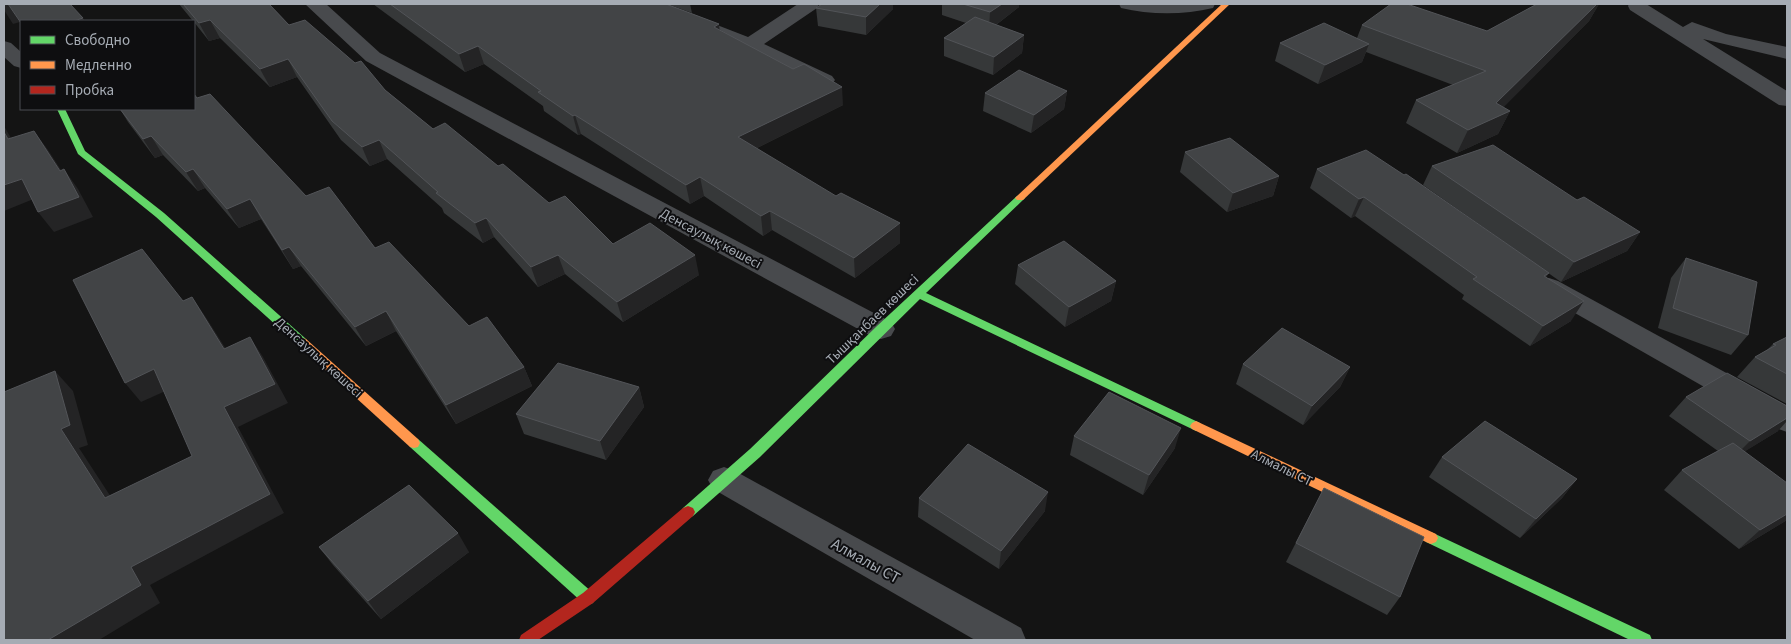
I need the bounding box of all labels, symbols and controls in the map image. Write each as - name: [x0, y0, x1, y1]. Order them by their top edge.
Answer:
- legend: [20, 20, 195, 110]
- text: Свободно: [65, 30, 130, 51]
- text: Медленно: [65, 55, 132, 76]
- text: Пробка: [65, 80, 114, 101]
- street label: Денсаулық көшесі: [656, 204, 765, 274]
- street label: Тышқанбаев көшесі: [822, 270, 924, 369]
- street label: Денсаулық көшесі: [270, 313, 367, 403]
- street label: Алмалы СТ: [1247, 444, 1316, 492]
- street label: Алмалы СТ: [827, 533, 904, 589]

